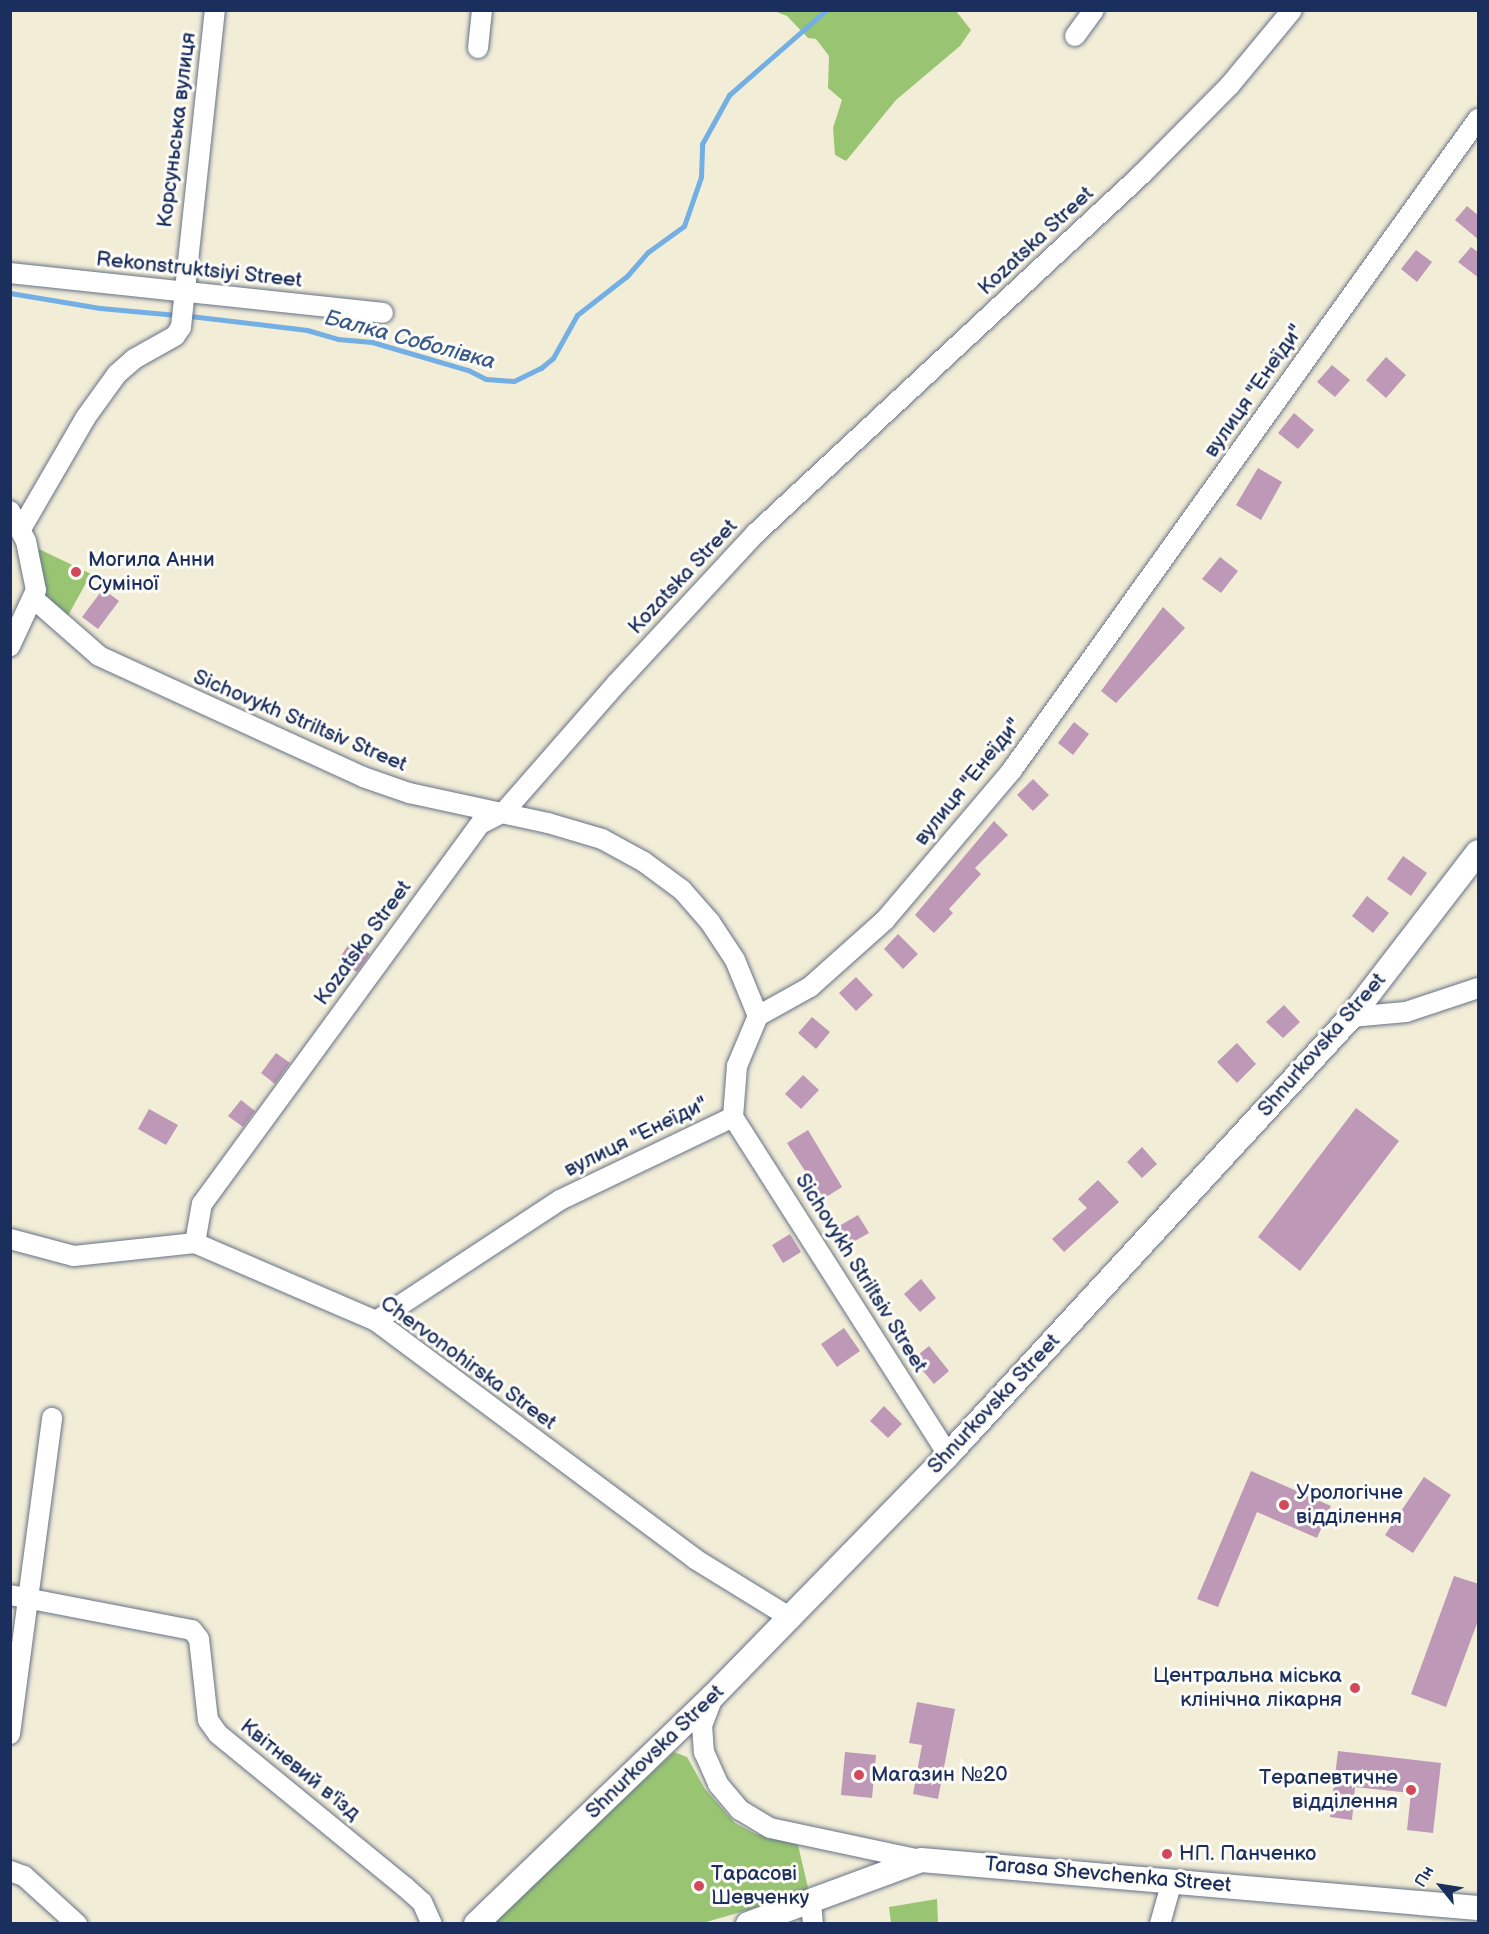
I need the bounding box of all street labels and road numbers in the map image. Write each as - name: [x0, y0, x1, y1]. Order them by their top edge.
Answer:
- street label: Корсуньська вулиця: [153, 31, 201, 229]
- street label: Kozatska Street: [973, 181, 1099, 301]
- street label: Rekonstruktsiyi Street: [95, 247, 303, 293]
- street label: вулиця "Енеїди": [1199, 320, 1309, 462]
- street label: Kozatska Street: [623, 514, 743, 640]
- street label: Sichovykh Striltsiv Street: [189, 664, 411, 778]
- street label: вулиця "Енеїди": [909, 713, 1027, 851]
- street label: Kozatska Street: [309, 876, 417, 1010]
- street label: Shnurkovska Street: [1253, 968, 1391, 1122]
- street label: вулиця "Енеїди": [560, 1091, 712, 1183]
- street label: Sichovykh Striltsiv Street: [789, 1169, 933, 1377]
- street label: Chervonohirska Street: [375, 1291, 561, 1435]
- street label: Shnurkovska Street: [922, 1329, 1066, 1479]
- street label: Shnurkovska Street: [581, 1679, 729, 1825]
- street label: Квітневий в'їзд: [235, 1714, 365, 1826]
- street label: Tarasa Shevchenka Street: [983, 1852, 1233, 1898]

